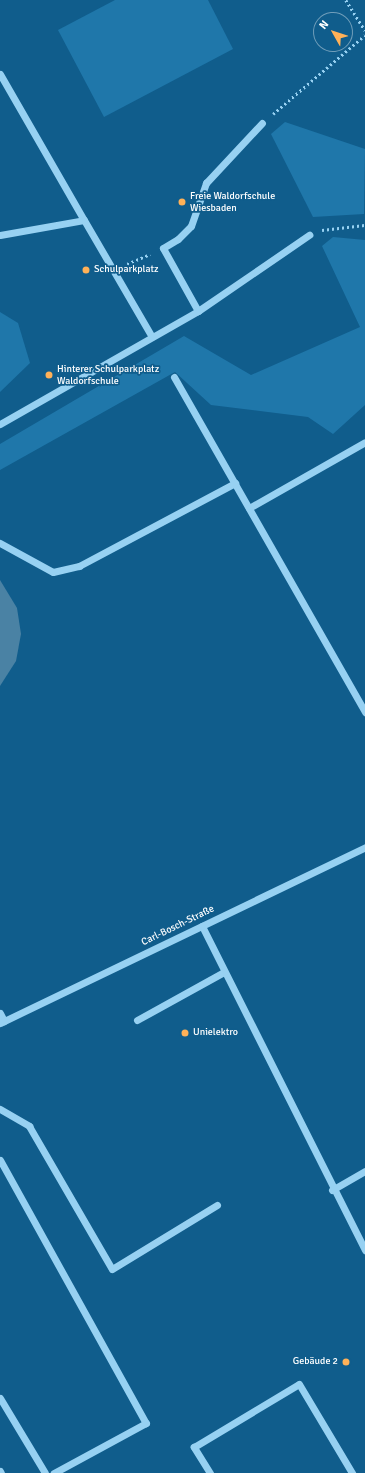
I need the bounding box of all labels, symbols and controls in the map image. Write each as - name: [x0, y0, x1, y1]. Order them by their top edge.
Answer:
- north arrow: [313, 12, 353, 52]
- text: N: [317, 18, 332, 32]
- place label: Freie Waldorfschule Wiesbaden: [190, 190, 275, 214]
- marker: Freie Waldorfschule Wiesbaden: [177, 197, 187, 207]
- place label: Schulparkplatz: [94, 264, 159, 276]
- marker: Schulparkplatz: [81, 265, 91, 275]
- place label: Hinterer Schulparkplatz Waldorfschule: [57, 363, 159, 386]
- marker: Hinterer Schulparkplatz Waldorfschule: [44, 370, 54, 380]
- street label: Carl-Bosch-Straße: [140, 903, 216, 949]
- place label: Unielektro: [193, 1027, 238, 1039]
- marker: Unielektro: [180, 1028, 190, 1038]
- place label: Gebäude 2: [293, 1356, 338, 1368]
- marker: Gebäude 2: [341, 1357, 351, 1367]

